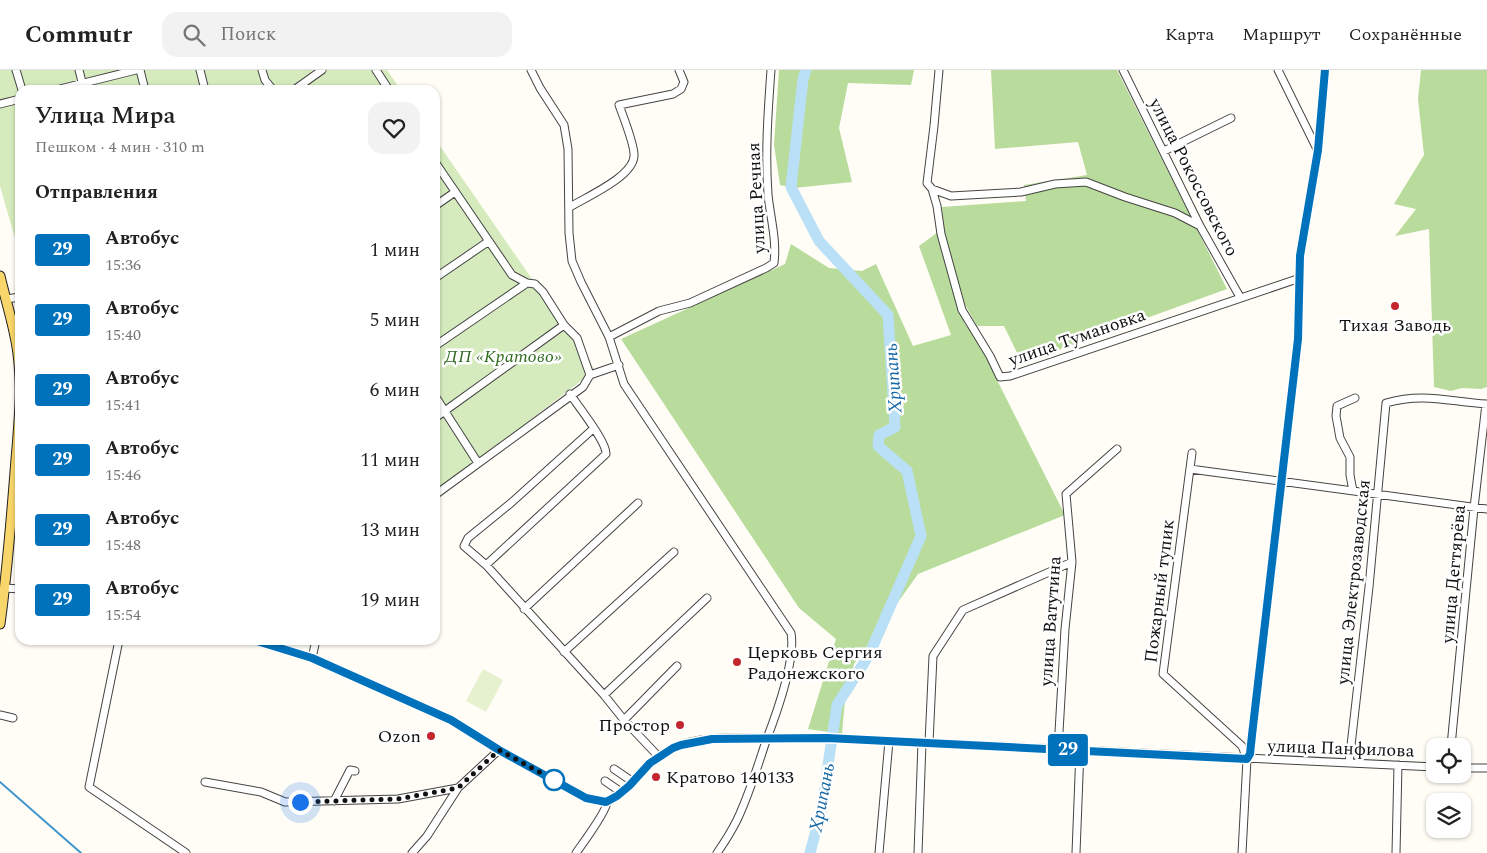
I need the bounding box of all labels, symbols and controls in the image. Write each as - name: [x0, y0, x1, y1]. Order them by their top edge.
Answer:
- search box: [162, 12, 512, 57]
- text: Commutr: [25, 17, 132, 53]
- text: Поиск: [220, 20, 276, 49]
- icon: search: [180, 21, 208, 49]
- text: Карта: [1165, 21, 1214, 48]
- text: Маршрут: [1242, 21, 1321, 48]
- text: Сохранённые: [1349, 21, 1462, 48]
- street label: улица Рокоссовского: [1141, 92, 1245, 261]
- text: Улица Мира: [35, 98, 175, 134]
- button: heart: [368, 102, 420, 154]
- text: Пешком · 4 мин · 310 m: [35, 135, 205, 159]
- street label: улица Речная: [740, 142, 773, 255]
- text: Отправления: [35, 178, 158, 207]
- text: Автобус: [105, 224, 179, 253]
- text: 29: [52, 236, 73, 263]
- text: 1 мин: [370, 236, 420, 265]
- text: 15:36: [105, 253, 141, 277]
- text: Автобус: [105, 294, 179, 323]
- marker: Тихая Заводь: [1389, 300, 1401, 312]
- street label: улица Тумановка: [1004, 301, 1149, 374]
- text: 29: [52, 306, 73, 333]
- text: 5 мин: [370, 306, 420, 335]
- place label: Тихая Заводь: [1339, 312, 1451, 339]
- text: 15:40: [105, 323, 141, 347]
- water label: Хрипань: [877, 342, 910, 415]
- park label: ДП «Кратово»: [444, 343, 562, 370]
- text: Автобус: [105, 364, 179, 393]
- text: 29: [52, 376, 73, 403]
- text: 6 мин: [370, 376, 420, 405]
- text: 15:41: [105, 393, 141, 417]
- text: Автобус: [105, 434, 179, 463]
- text: 29: [52, 446, 73, 473]
- text: 11 мин: [360, 446, 420, 475]
- text: 15:46: [105, 463, 141, 487]
- street label: улица Электрозаводская: [1329, 478, 1378, 687]
- text: Автобус: [105, 504, 179, 533]
- street label: улица Дегтярёва: [1434, 504, 1473, 645]
- text: 29: [52, 516, 73, 543]
- text: 13 мин: [360, 516, 420, 545]
- street label: Пожарный тупик: [1137, 518, 1182, 664]
- text: 15:48: [105, 533, 141, 557]
- street label: улица Ватутина: [1032, 555, 1069, 688]
- text: Автобус: [105, 574, 179, 603]
- text: 29: [52, 586, 73, 613]
- text: 19 мин: [360, 586, 420, 615]
- text: 15:54: [105, 603, 141, 627]
- place label: Церковь Сергия Радонежского: [747, 639, 883, 687]
- marker: Церковь Сергия Радонежского: [731, 656, 743, 668]
- place label: Простор: [598, 712, 670, 739]
- marker: Простор: [674, 719, 686, 731]
- place label: Ozon: [378, 723, 421, 750]
- marker: Ozon: [425, 730, 437, 742]
- street label: улица Панфилова: [1266, 732, 1415, 765]
- line badge: 29: [1046, 734, 1090, 766]
- text: 29: [1058, 736, 1078, 763]
- map controls: [1426, 738, 1471, 838]
- button: locate: [1426, 738, 1471, 783]
- water label: Хрипань: [801, 760, 843, 836]
- place label: Кратово 140133: [666, 764, 794, 791]
- unlabelled marker: [543, 769, 565, 791]
- marker: Кратово 140133: [650, 771, 662, 783]
- your location: [288, 790, 313, 815]
- button: layers: [1426, 793, 1471, 838]

